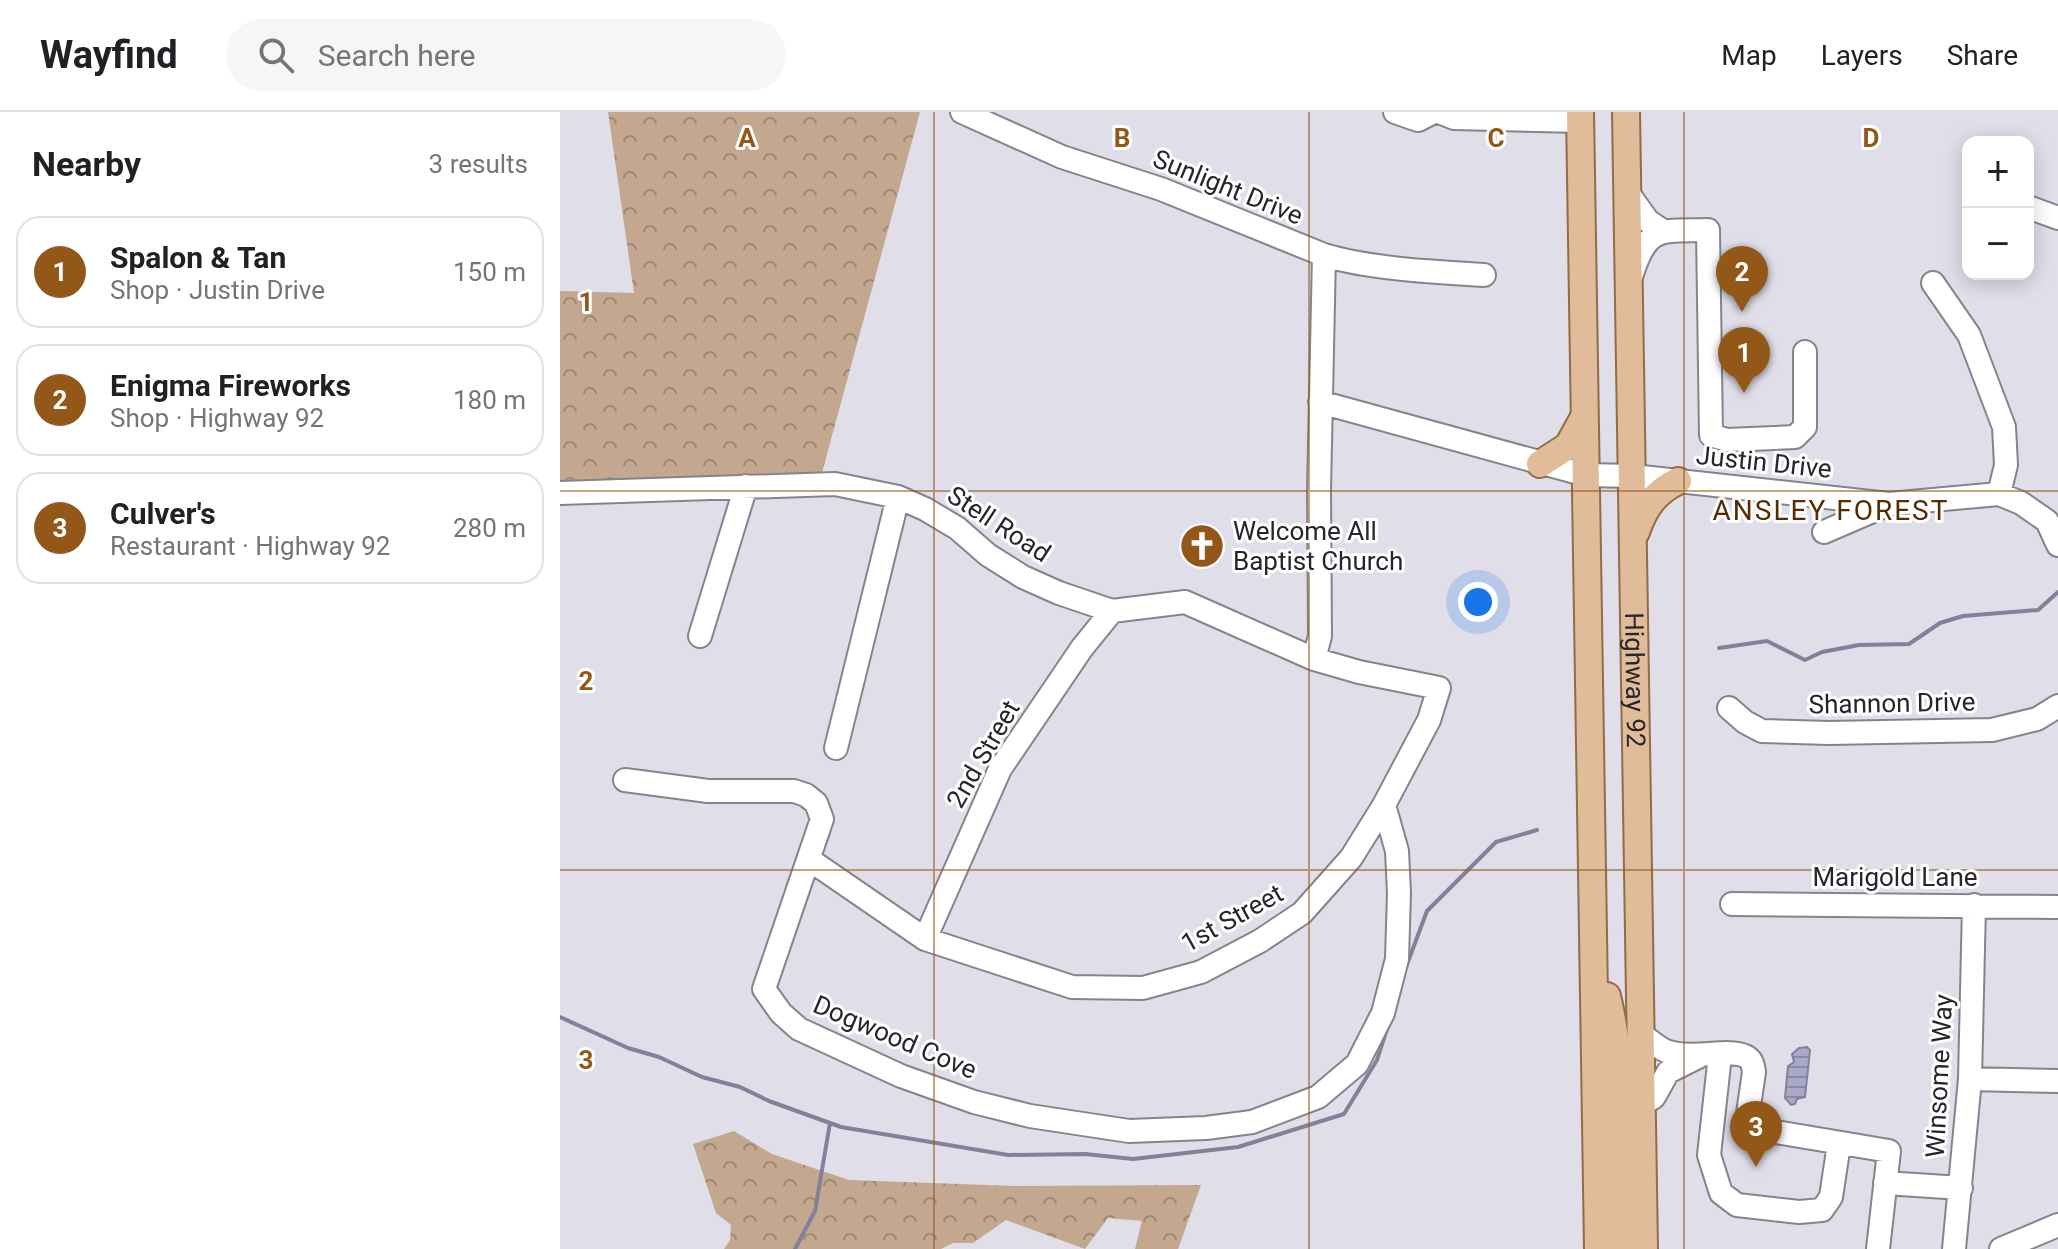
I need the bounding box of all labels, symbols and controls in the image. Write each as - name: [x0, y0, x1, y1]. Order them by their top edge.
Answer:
- search box: [226, 19, 786, 91]
- text: Wayfind: [40, 33, 178, 77]
- icon: search: [254, 33, 298, 77]
- text: Search here: [318, 38, 476, 73]
- text: Map: [1721, 39, 1777, 72]
- text: Layers: [1821, 39, 1903, 72]
- text: Share: [1947, 39, 2018, 72]
- text: A: [738, 123, 756, 153]
- text: B: [1114, 123, 1130, 153]
- text: C: [1487, 123, 1505, 153]
- text: D: [1863, 123, 1879, 153]
- map controls: [1962, 136, 2034, 280]
- button: +: [1962, 136, 2034, 208]
- street label: Sunlight Drive: [1149, 143, 1307, 231]
- text: Nearby: [32, 144, 141, 184]
- text: 3 results: [429, 149, 528, 179]
- button: −: [1962, 208, 2034, 280]
- text: Spalon & Tan: [110, 240, 286, 275]
- pin: 2: [1716, 246, 1768, 312]
- text: 1: [53, 257, 67, 287]
- text: 150 m: [453, 257, 526, 287]
- text: Shop · Justin Drive: [110, 275, 325, 305]
- text: 1: [579, 287, 593, 317]
- pin: 1: [1718, 327, 1770, 393]
- text: Enigma Fireworks: [110, 368, 351, 403]
- text: 2: [53, 385, 67, 415]
- text: 180 m: [453, 385, 526, 415]
- text: Shop · Highway 92: [110, 403, 324, 433]
- street label: Justin Drive: [1695, 440, 1833, 484]
- street label: Stell Road: [942, 480, 1056, 568]
- district label: ANSLEY FOREST: [1713, 494, 1949, 527]
- text: Culver's: [110, 496, 216, 531]
- text: 3: [53, 513, 67, 543]
- text: 280 m: [453, 513, 526, 543]
- place label: Welcome All Baptist Church: [1233, 516, 1403, 576]
- church icon: Welcome All Baptist Church: [1178, 522, 1226, 570]
- text: Restaurant · Highway 92: [110, 531, 390, 561]
- your location: [1458, 582, 1498, 622]
- street label: Highway 92: [1619, 612, 1651, 748]
- text: 2: [579, 666, 593, 696]
- street label: Shannon Drive: [1808, 687, 1976, 719]
- street label: 2nd Street: [940, 695, 1026, 813]
- street label: Marigold Lane: [1812, 862, 1978, 892]
- street label: 1st Street: [1176, 878, 1288, 958]
- street label: Dogwood Cove: [809, 989, 981, 1085]
- street label: Winsome Way: [1920, 993, 1958, 1159]
- text: 3: [579, 1045, 593, 1075]
- pin: 3: [1730, 1101, 1782, 1167]

